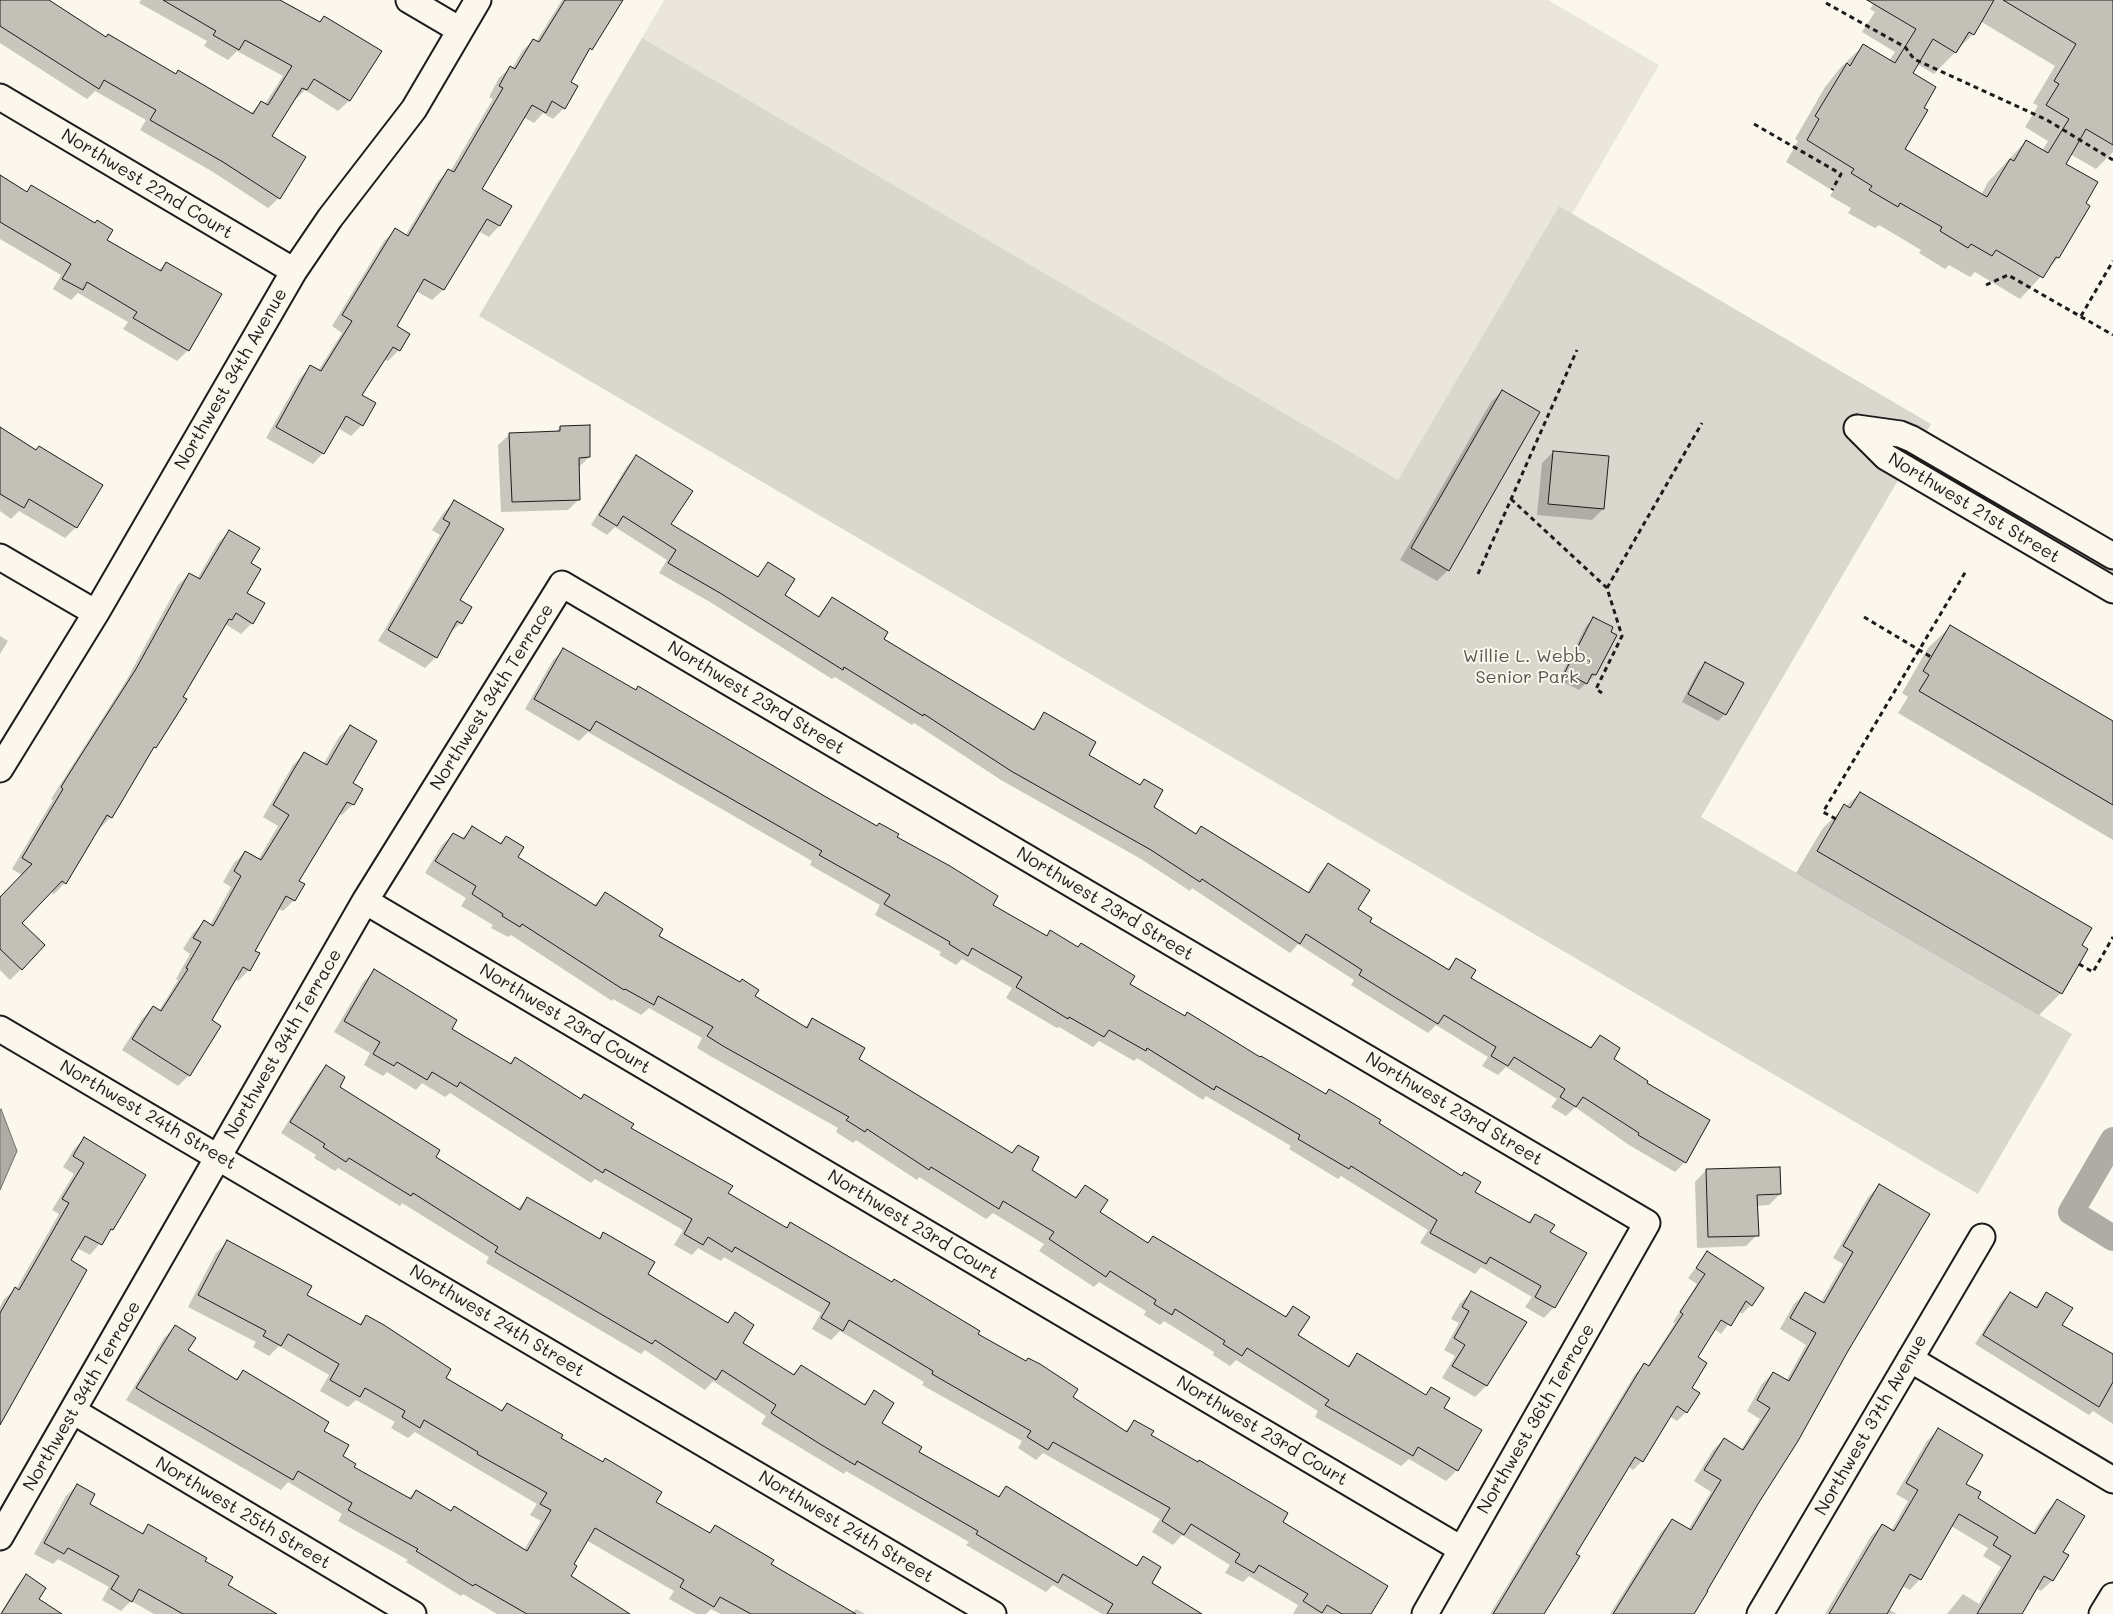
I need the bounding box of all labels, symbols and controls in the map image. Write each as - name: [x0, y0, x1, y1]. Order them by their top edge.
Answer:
- street label: Northwest 22nd Court: [57, 124, 237, 244]
- street label: Northwest 34th Avenue: [170, 284, 292, 474]
- street label: Northwest 21st Street: [1884, 448, 2064, 568]
- street label: Northwest 34th Terrace: [426, 600, 558, 794]
- street label: Northwest 23rd Street: [664, 637, 848, 759]
- park label: Willie L. Webb, Senior Park: [1463, 645, 1591, 688]
- street label: Northwest 23rd Street: [1013, 843, 1197, 965]
- street label: Northwest 34th Terrace: [220, 945, 346, 1143]
- street label: Northwest 23rd Court: [476, 959, 654, 1079]
- street label: Northwest 23rd Street: [1362, 1048, 1546, 1170]
- street label: Northwest 24th Street: [56, 1056, 240, 1174]
- street label: Northwest 23rd Court: [824, 1165, 1002, 1285]
- street label: Northwest 24th Street: [406, 1260, 588, 1382]
- street label: Northwest 34th Terrace: [19, 1297, 145, 1495]
- street label: Northwest 36th Terrace: [1473, 1320, 1599, 1518]
- street label: Northwest 37th Avenue: [1810, 1331, 1932, 1519]
- street label: Northwest 23rd Court: [1173, 1371, 1351, 1491]
- street label: Northwest 25th Street: [152, 1452, 334, 1574]
- street label: Northwest 24th Street: [755, 1466, 937, 1588]

